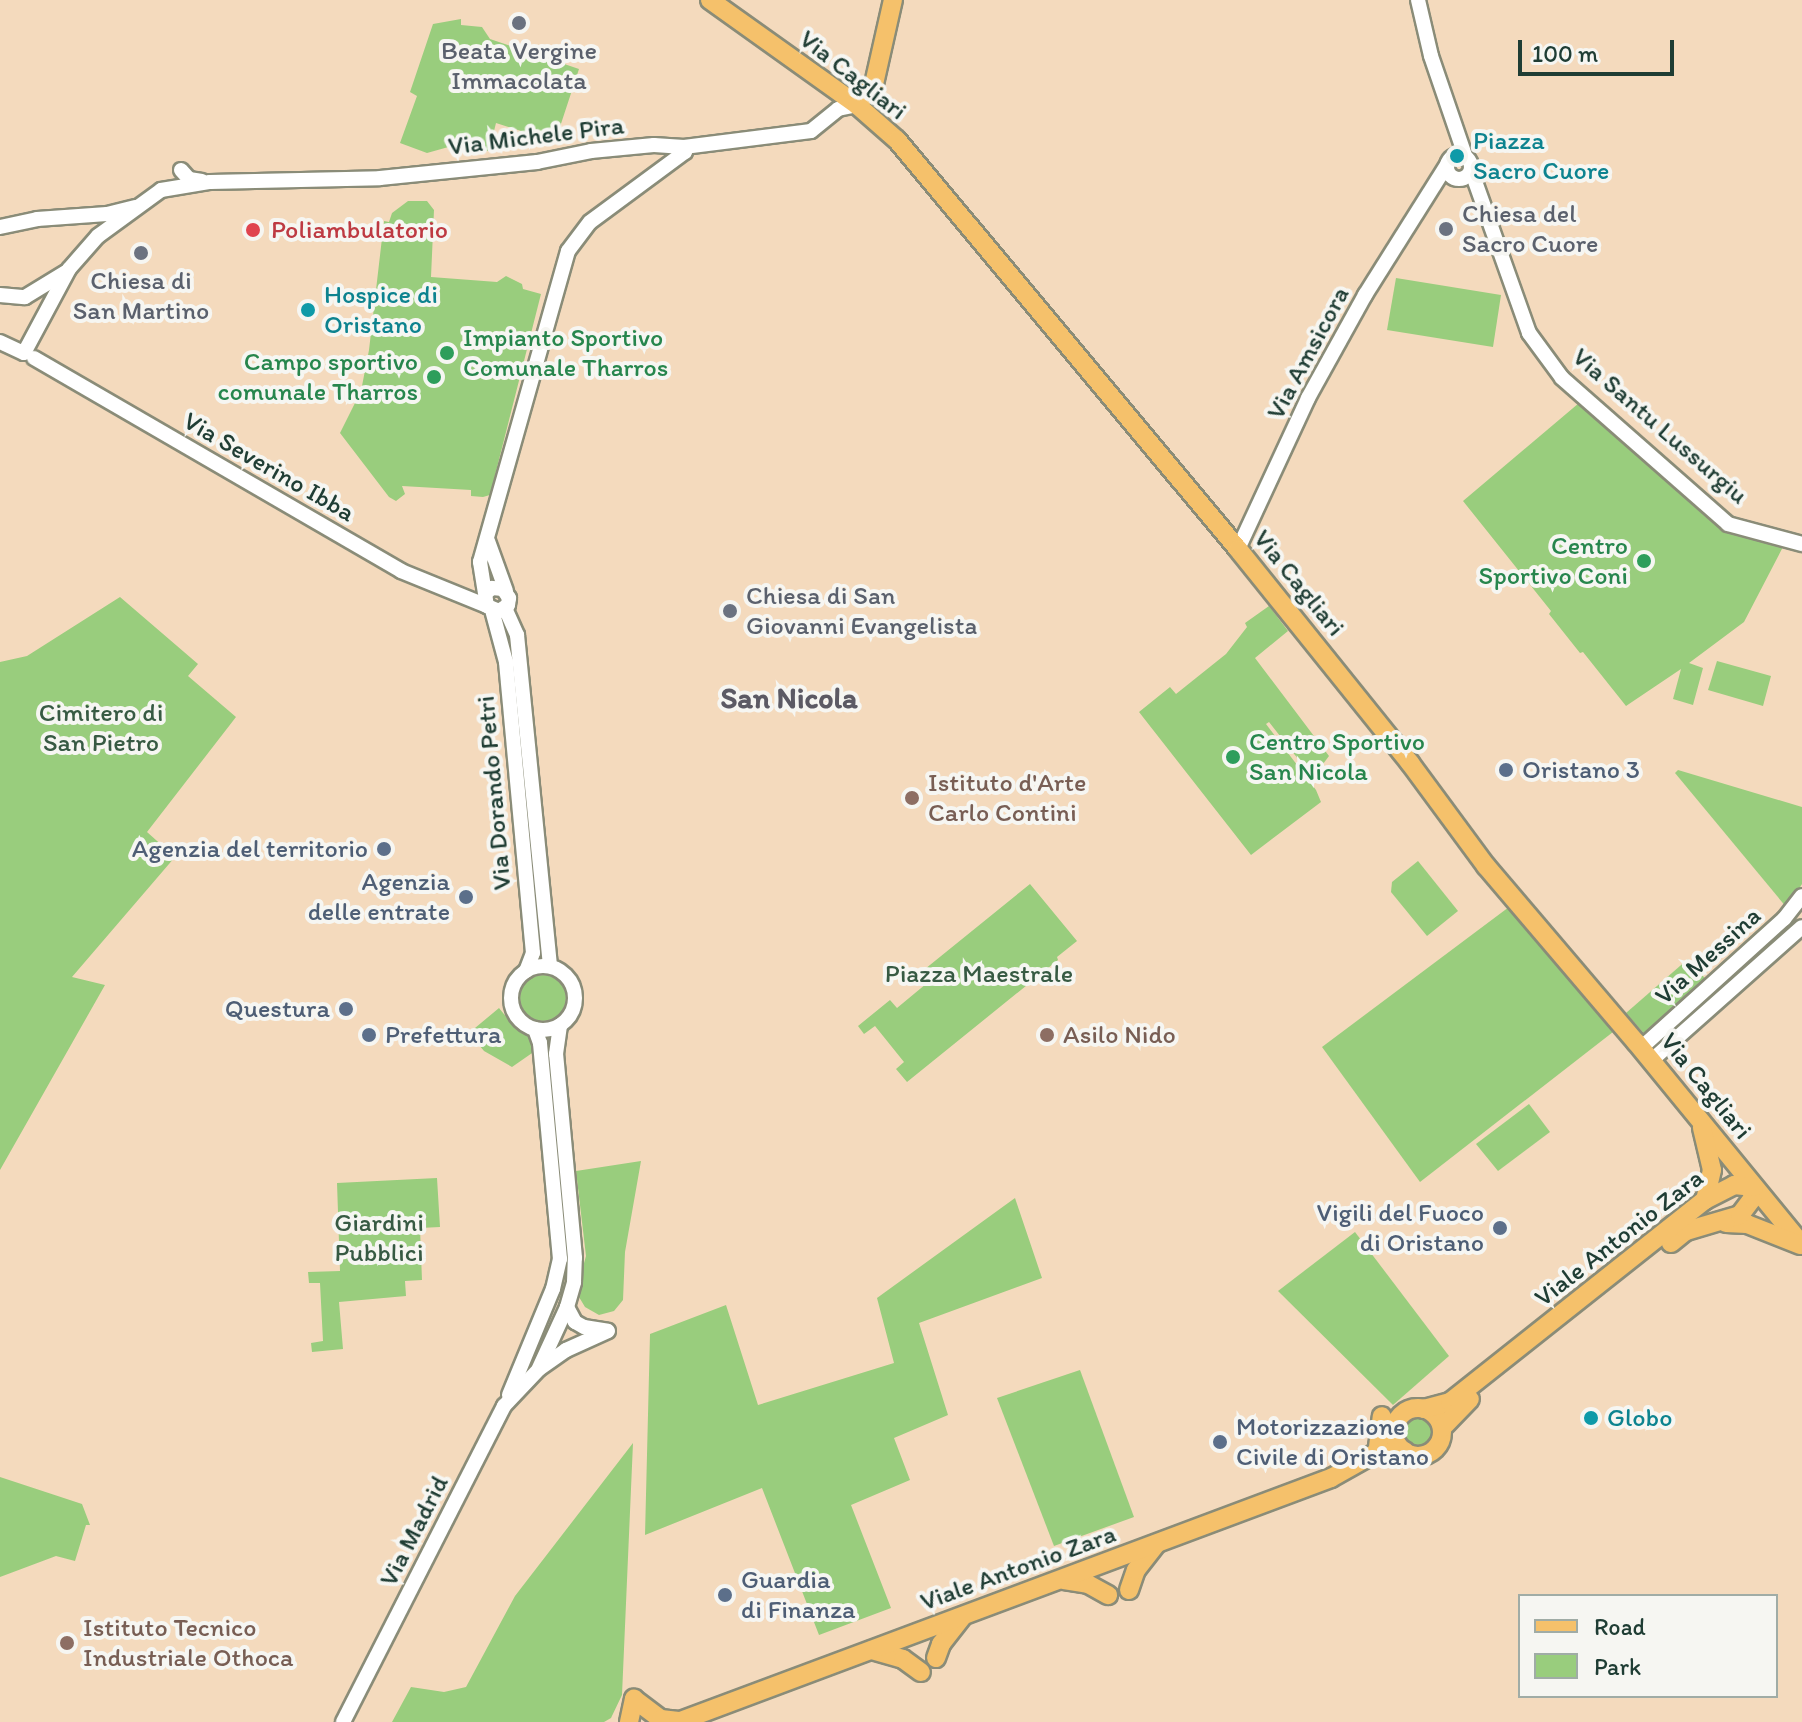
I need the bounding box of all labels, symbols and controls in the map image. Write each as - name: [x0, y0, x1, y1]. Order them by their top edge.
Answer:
- marker: Beata Vergine Immacolata: [510, 14, 528, 32]
- street label: Via Cagliari: [793, 23, 913, 127]
- scale bar: [1522, 24, 1678, 74]
- place label: Beata Vergine Immacolata: [441, 35, 597, 96]
- text: 100 m: [1532, 39, 1598, 68]
- street label: Via Michele Pira: [447, 110, 625, 162]
- place label: Piazza Sacro Cuore: [1473, 125, 1609, 186]
- marker: Piazza Sacro Cuore: [1448, 147, 1466, 165]
- place label: Chiesa del Sacro Cuore: [1462, 198, 1598, 260]
- place label: Poliambulatorio: [271, 214, 448, 246]
- marker: Poliambulatorio: [242, 219, 264, 241]
- marker: Chiesa del Sacro Cuore: [1437, 220, 1455, 238]
- marker: Chiesa di San Martino: [132, 244, 150, 262]
- place label: Chiesa di San Martino: [72, 265, 210, 326]
- place label: Hospice di Oristano: [324, 279, 438, 340]
- street label: Via Amsicora: [1260, 281, 1356, 425]
- marker: Hospice di Oristano: [299, 301, 317, 319]
- place label: Impianto Sportivo Comunale Tharros: [463, 322, 669, 384]
- street label: Via Santu Lussurgiu: [1566, 341, 1754, 511]
- marker: Impianto Sportivo Comunale Tharros: [438, 344, 456, 362]
- place label: Campo sportivo comunale Tharros: [217, 346, 418, 408]
- marker: Campo sportivo comunale Tharros: [425, 368, 443, 386]
- street label: Via Severino Ibba: [178, 405, 360, 529]
- street label: Via Cagliari: [1246, 523, 1352, 643]
- place label: Centro Sportivo Coni: [1478, 530, 1628, 592]
- marker: Centro Sportivo Coni: [1635, 552, 1653, 570]
- place label: Chiesa di San Giovanni Evangelista: [746, 580, 978, 642]
- marker: Chiesa di San Giovanni Evangelista: [721, 602, 739, 620]
- district label: San Nicola: [720, 680, 858, 716]
- street label: Via Dorando Petri: [470, 695, 518, 891]
- park label: Cimitero di San Pietro: [39, 697, 163, 758]
- place label: Centro Sportivo San Nicola: [1249, 726, 1425, 788]
- marker: Centro Sportivo San Nicola: [1224, 748, 1242, 766]
- place label: Oristano 3: [1522, 754, 1640, 786]
- marker: Oristano 3: [1497, 761, 1515, 779]
- place label: Istituto d'Arte Carlo Contini: [928, 767, 1086, 828]
- marker: Istituto d'Arte Carlo Contini: [903, 789, 921, 807]
- place label: Agenzia del territorio: [132, 833, 368, 865]
- marker: Agenzia del territorio: [375, 840, 393, 858]
- place label: Agenzia delle entrate: [308, 866, 450, 928]
- marker: Agenzia delle entrate: [457, 888, 475, 906]
- street label: Via Messina: [1649, 900, 1767, 1012]
- park label: Piazza Maestrale: [885, 958, 1073, 990]
- place label: Questura: [225, 993, 330, 1025]
- marker: Questura: [337, 1000, 355, 1018]
- place label: Prefettura: [385, 1019, 502, 1051]
- place label: Asilo Nido: [1063, 1019, 1176, 1051]
- marker: Prefettura: [360, 1026, 378, 1044]
- marker: Asilo Nido: [1038, 1026, 1056, 1044]
- street label: Via Cagliari: [1653, 1026, 1759, 1146]
- street label: Viale Antonio Zara: [1528, 1162, 1710, 1314]
- place label: Vigili del Fuoco di Oristano: [1316, 1197, 1484, 1258]
- park label: Giardini Pubblici: [334, 1207, 424, 1268]
- marker: Vigili del Fuoco di Oristano: [1491, 1219, 1509, 1237]
- place label: Globo: [1607, 1402, 1672, 1434]
- marker: Globo: [1582, 1409, 1600, 1427]
- place label: Motorizzazione Civile di Oristano: [1236, 1411, 1429, 1472]
- marker: Motorizzazione Civile di Oristano: [1211, 1433, 1229, 1451]
- street label: Via Madrid: [373, 1471, 455, 1591]
- street label: Viale Antonio Zara: [916, 1518, 1120, 1618]
- place label: Guardia di Finanza: [741, 1564, 855, 1626]
- marker: Guardia di Finanza: [716, 1586, 734, 1604]
- legend: [1518, 1594, 1778, 1698]
- place label: Istituto Tecnico Industriale Othoca: [83, 1612, 293, 1674]
- text: Road: [1594, 1612, 1646, 1641]
- marker: Istituto Tecnico Industriale Othoca: [58, 1634, 76, 1652]
- text: Park: [1594, 1652, 1641, 1681]

